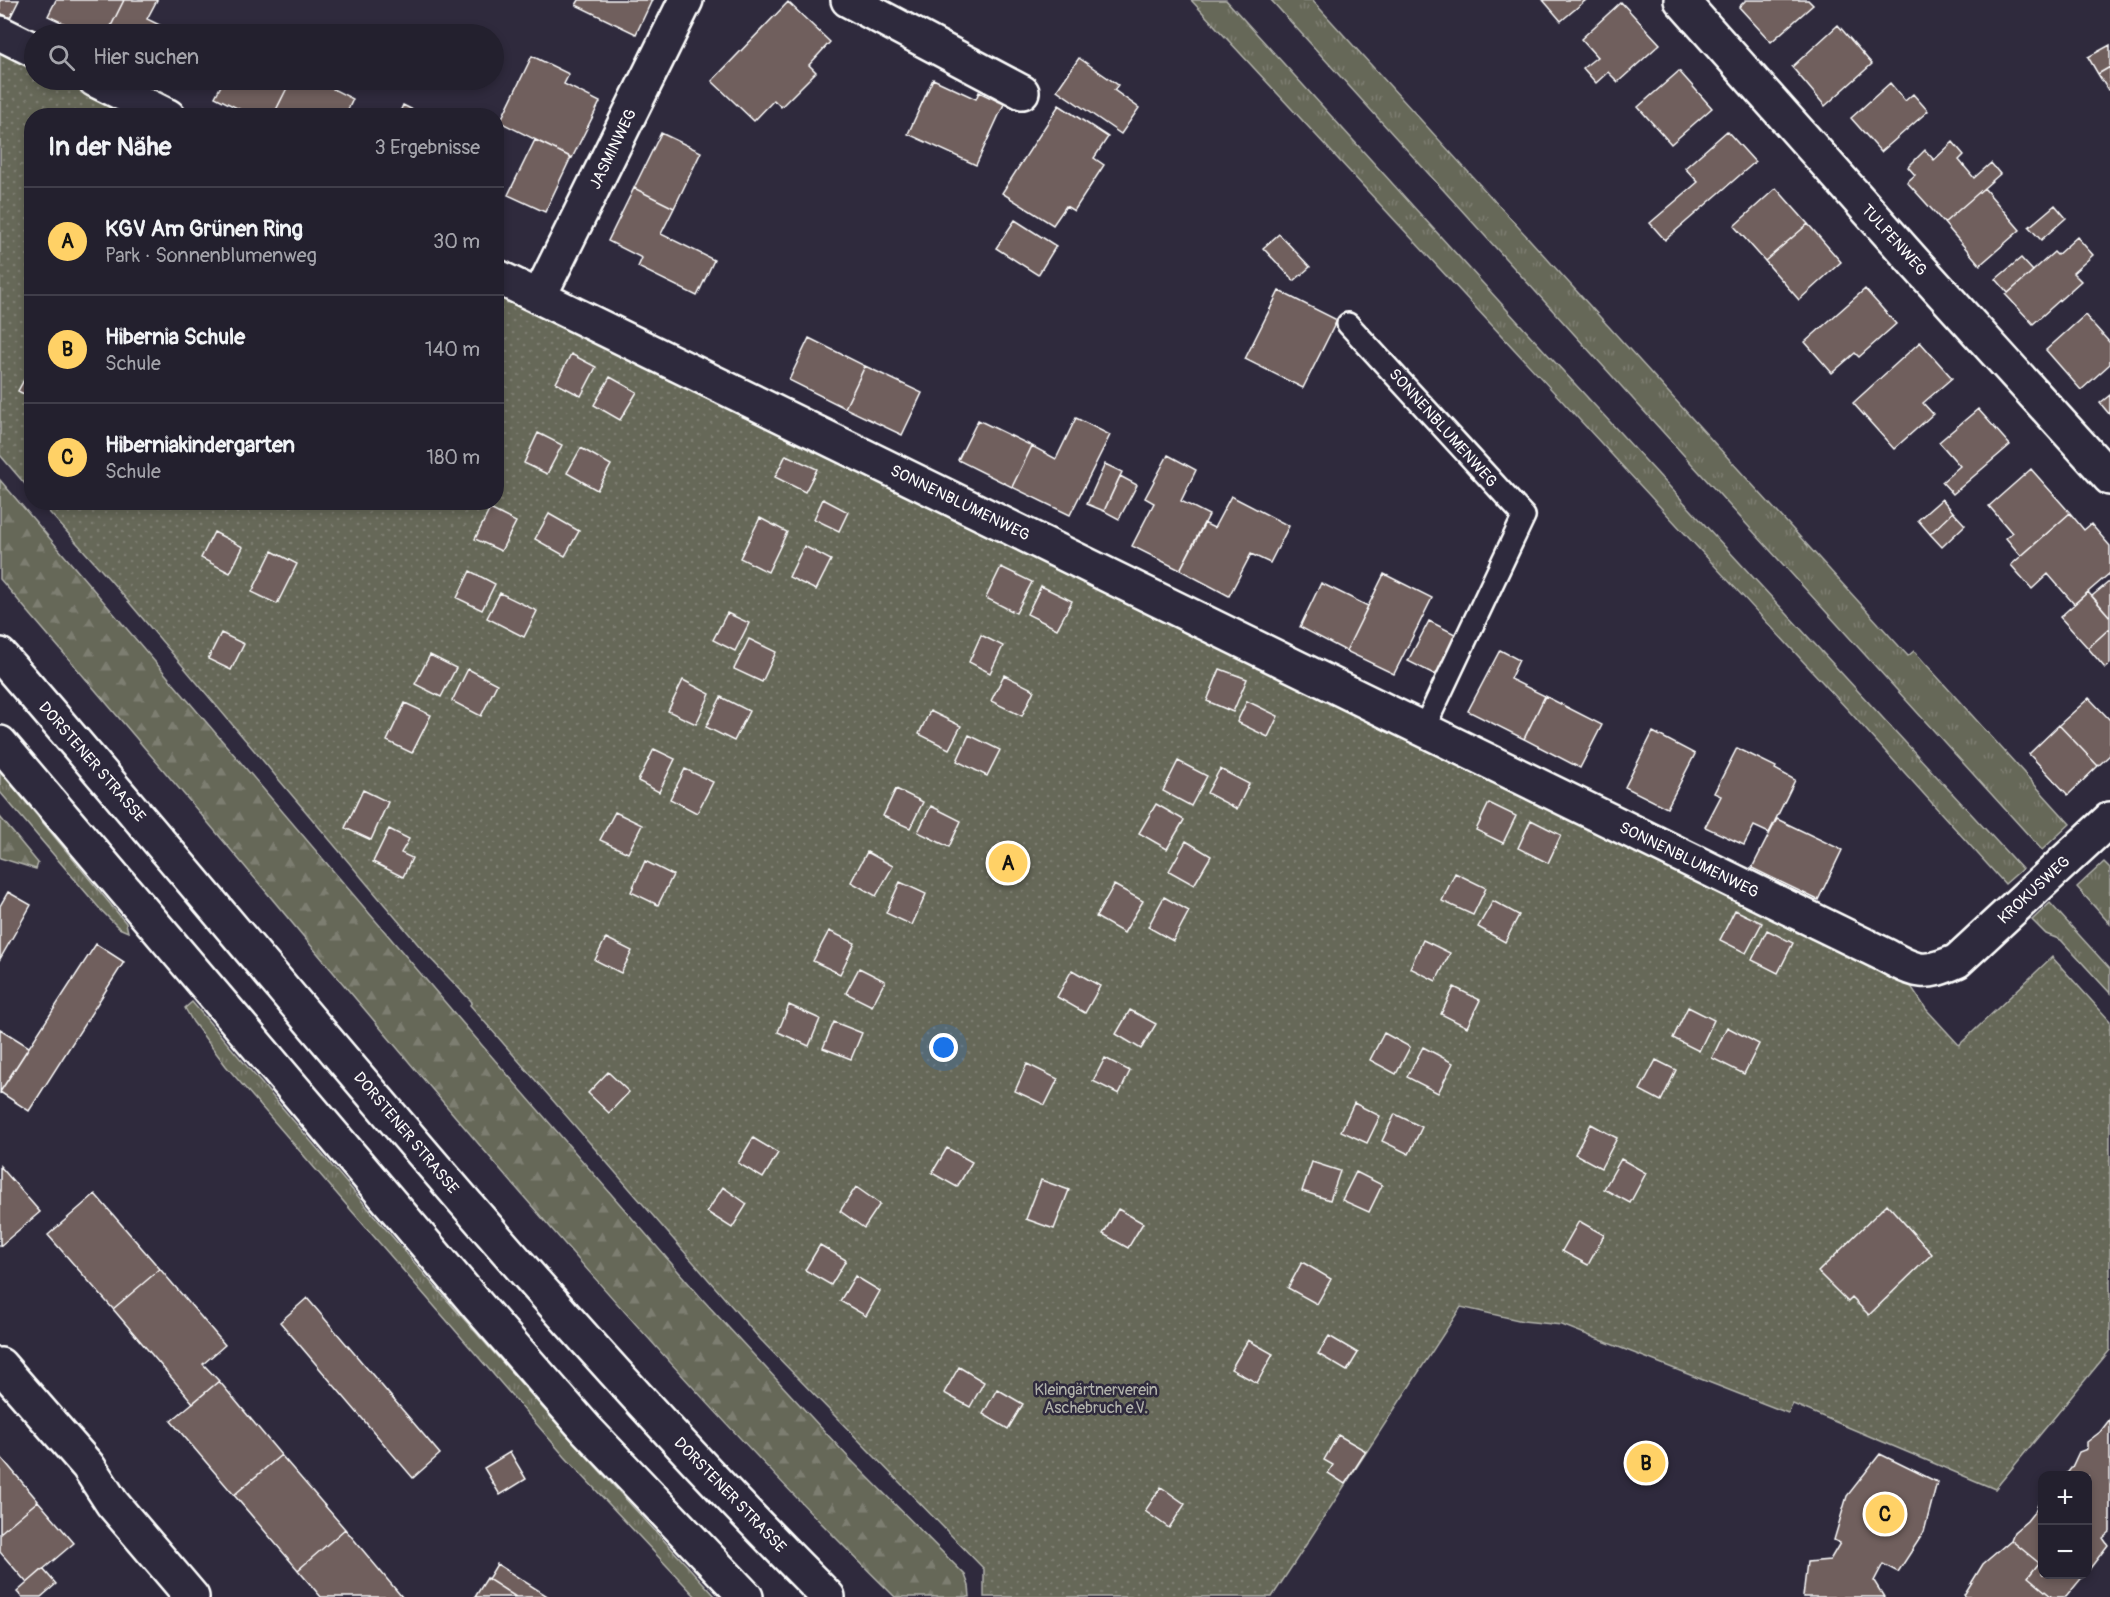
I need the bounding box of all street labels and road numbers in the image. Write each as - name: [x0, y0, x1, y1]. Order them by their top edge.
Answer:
- street label: JASMINWEG: [585, 106, 641, 192]
- street label: TULPENWEG: [1857, 200, 1931, 280]
- street label: SONNENBLUMENWEG: [1384, 365, 1502, 491]
- street label: SONNENBLUMENWEG: [887, 461, 1033, 545]
- street label: DORSTENER STRASSE: [34, 698, 150, 826]
- street label: SONNENBLUMENWEG: [1616, 818, 1762, 902]
- street label: KROKUSWEG: [1994, 852, 2074, 928]
- street label: DORSTENER STRASSE: [349, 1068, 463, 1198]
- street label: DORSTENER STRASSE: [670, 1433, 790, 1557]

